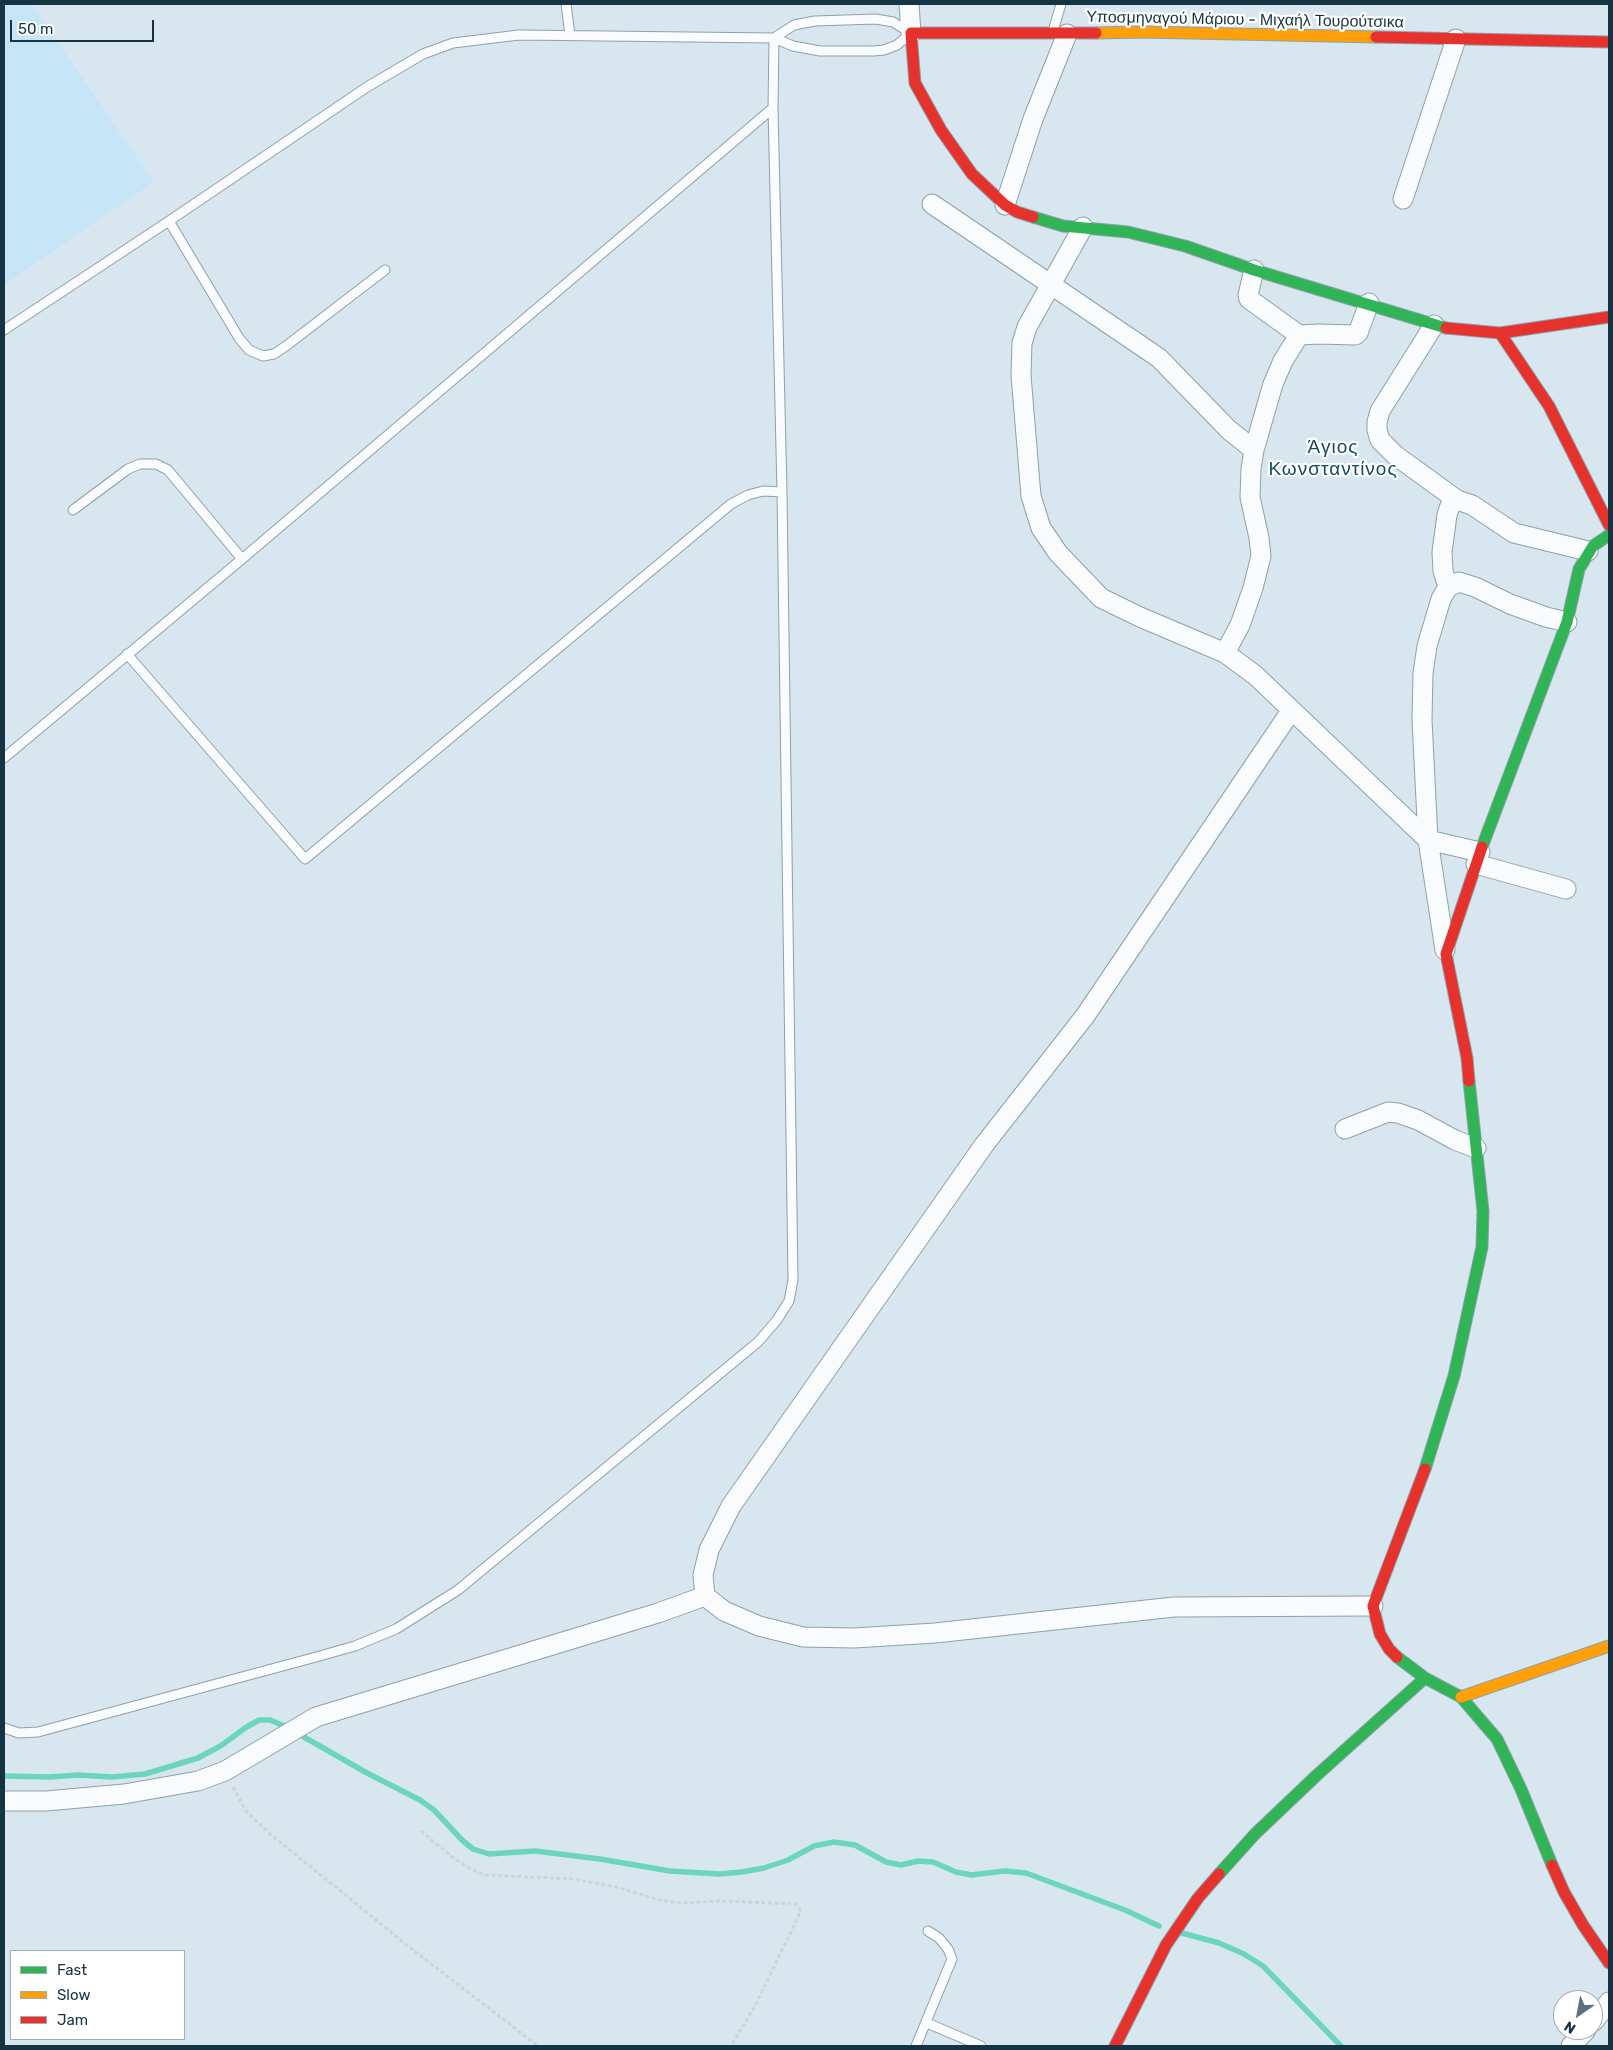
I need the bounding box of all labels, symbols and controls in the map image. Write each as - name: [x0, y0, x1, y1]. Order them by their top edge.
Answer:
- street label: Υποσμηναγού Μάριου - Μιχαήλ Τουρούτσικα: [1086, 8, 1404, 32]
- scale bar: [12, 10, 156, 42]
- text: 50 m: [18, 20, 53, 38]
- district label: Άγιος Κωνσταντίνος: [1267, 437, 1399, 481]
- legend: [10, 1950, 185, 2040]
- text: Fast: [57, 1961, 87, 1979]
- text: Slow: [57, 1986, 90, 2004]
- north arrow: [1553, 1990, 1603, 2040]
- text: Jam: [57, 2011, 88, 2029]
- text: N: [1561, 2017, 1579, 2037]

